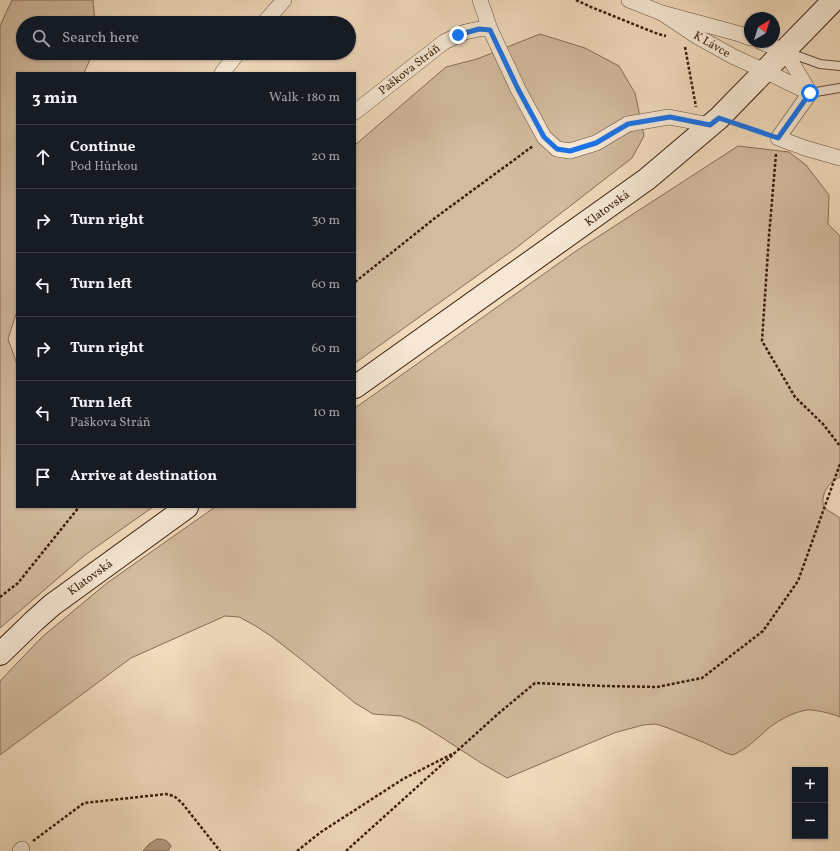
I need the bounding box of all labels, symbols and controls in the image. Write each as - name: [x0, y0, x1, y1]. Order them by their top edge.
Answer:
- north arrow: [744, 12, 780, 48]
- search box: [16, 16, 356, 60]
- route end: [449, 26, 467, 44]
- icon: search: [30, 27, 52, 49]
- text: Search here: [62, 28, 139, 49]
- street label: K Lávce: [690, 28, 733, 62]
- street label: Paškova Stráň: [375, 41, 444, 99]
- route start: [801, 84, 819, 102]
- text: 3 min: [32, 87, 78, 110]
- text: Walk · 180 m: [269, 89, 340, 107]
- text: Continue: [70, 137, 135, 158]
- icon: ahead: [32, 146, 54, 168]
- text: 20 m: [311, 148, 340, 166]
- text: Pod Hůrkou: [70, 158, 138, 176]
- street label: Klatovská: [582, 187, 633, 231]
- icon: right: [32, 210, 54, 232]
- text: Turn right: [70, 210, 144, 231]
- text: 30 m: [312, 212, 340, 230]
- icon: left: [32, 274, 54, 296]
- text: Turn left: [70, 274, 132, 295]
- text: 60 m: [312, 276, 340, 294]
- icon: right: [32, 338, 54, 360]
- text: Turn right: [70, 338, 144, 359]
- text: 60 m: [312, 340, 340, 358]
- text: Turn left: [70, 393, 132, 414]
- icon: left: [32, 402, 54, 424]
- text: 10 m: [313, 404, 340, 422]
- text: Paškova Stráň: [70, 414, 151, 432]
- icon: arrive: [32, 466, 54, 488]
- text: Arrive at destination: [70, 466, 217, 487]
- street label: Klatovská: [65, 556, 116, 600]
- map controls: [792, 767, 828, 839]
- button: +: [792, 767, 828, 803]
- button: −: [792, 803, 828, 839]

